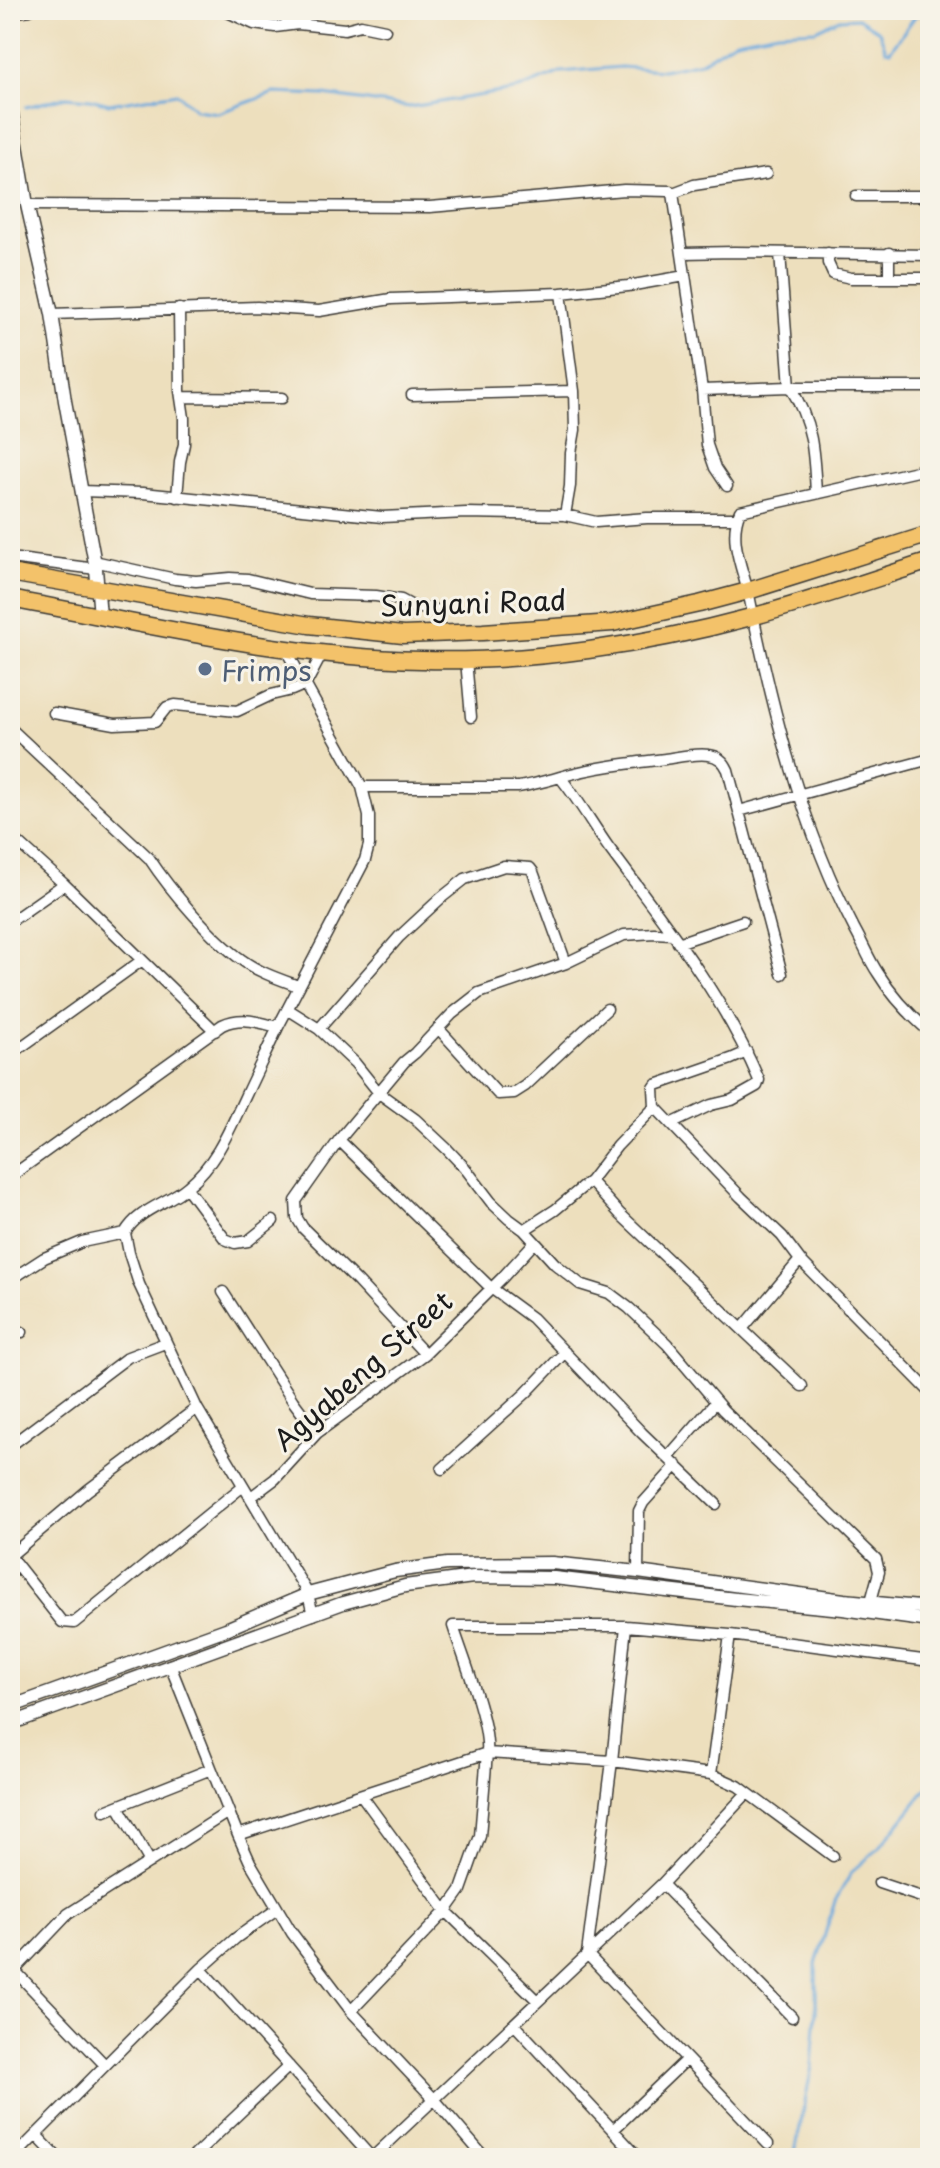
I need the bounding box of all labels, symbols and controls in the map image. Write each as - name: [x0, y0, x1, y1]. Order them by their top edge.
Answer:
- street label: Sunyani Road: [379, 577, 567, 627]
- place label: Frimps: [221, 648, 311, 691]
- marker: Frimps: [196, 660, 214, 678]
- street label: Agyabeng Street: [263, 1280, 461, 1460]

